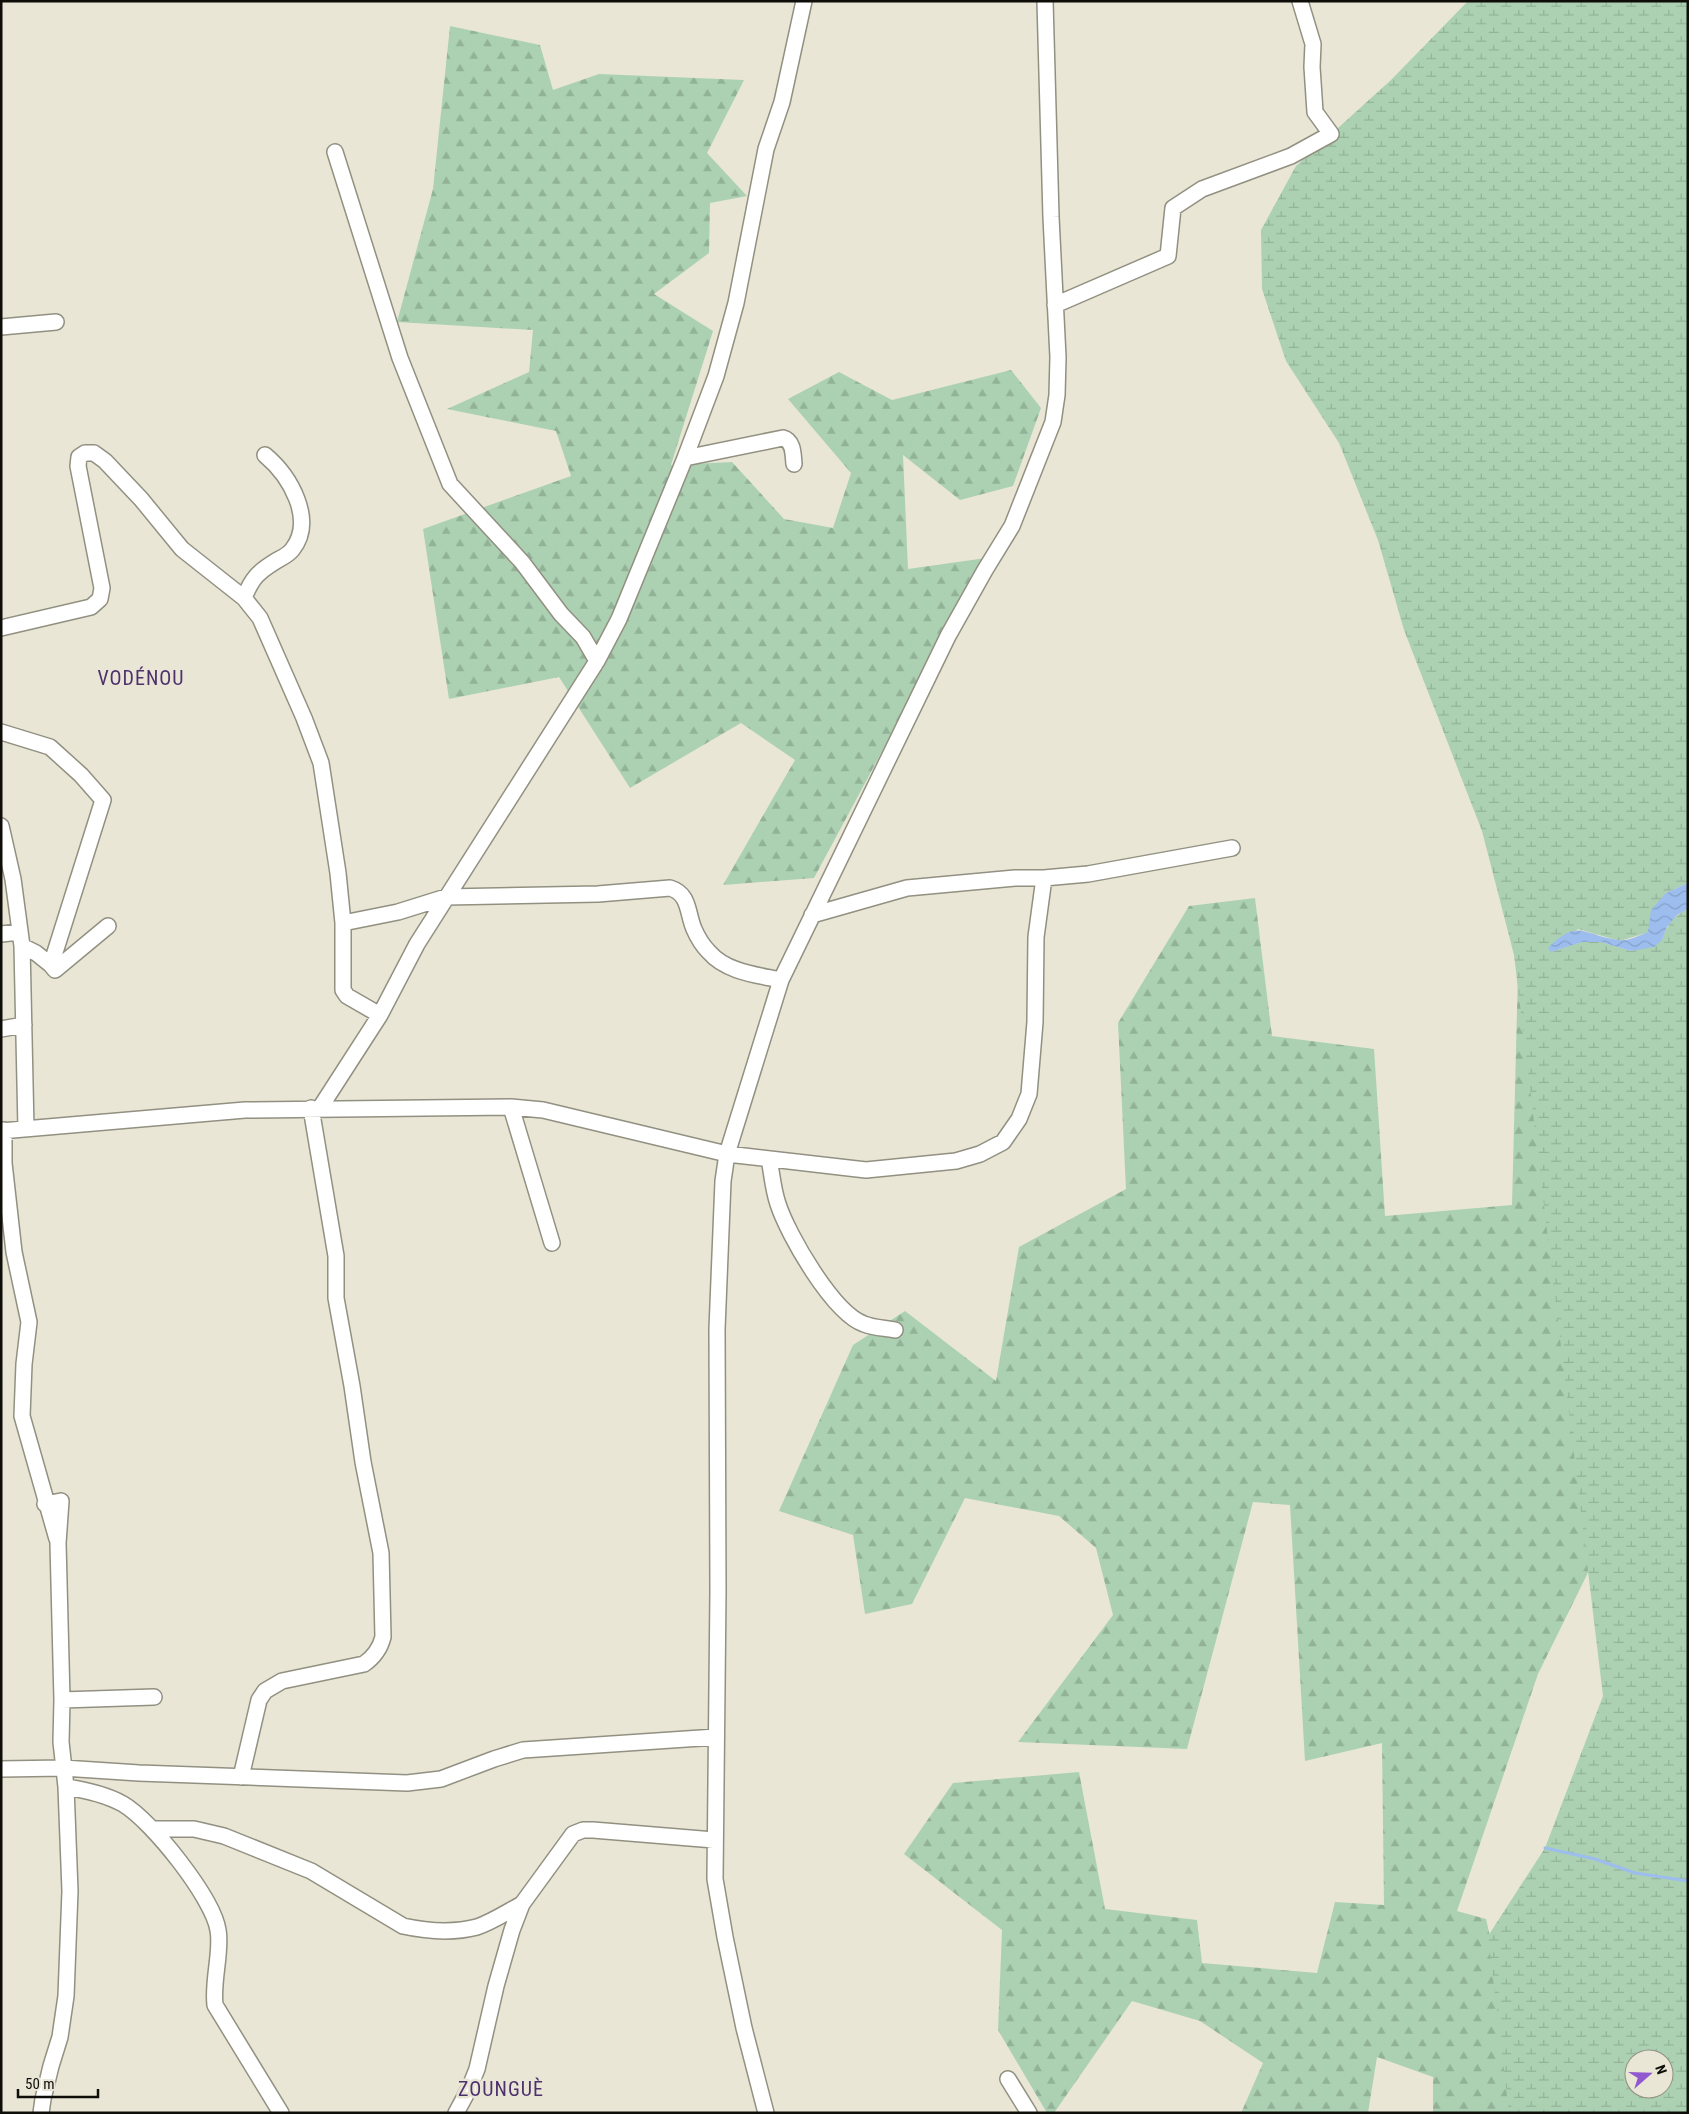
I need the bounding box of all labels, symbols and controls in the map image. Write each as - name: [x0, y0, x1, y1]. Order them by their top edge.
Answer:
- district label: VODÉNOU: [97, 666, 185, 690]
- north arrow: [1624, 2049, 1674, 2099]
- text: N: [1652, 2063, 1670, 2076]
- scale bar: [18, 2066, 98, 2098]
- text: 50 m: [25, 2075, 55, 2093]
- district label: ZOUNGUÈ: [458, 2077, 544, 2101]

